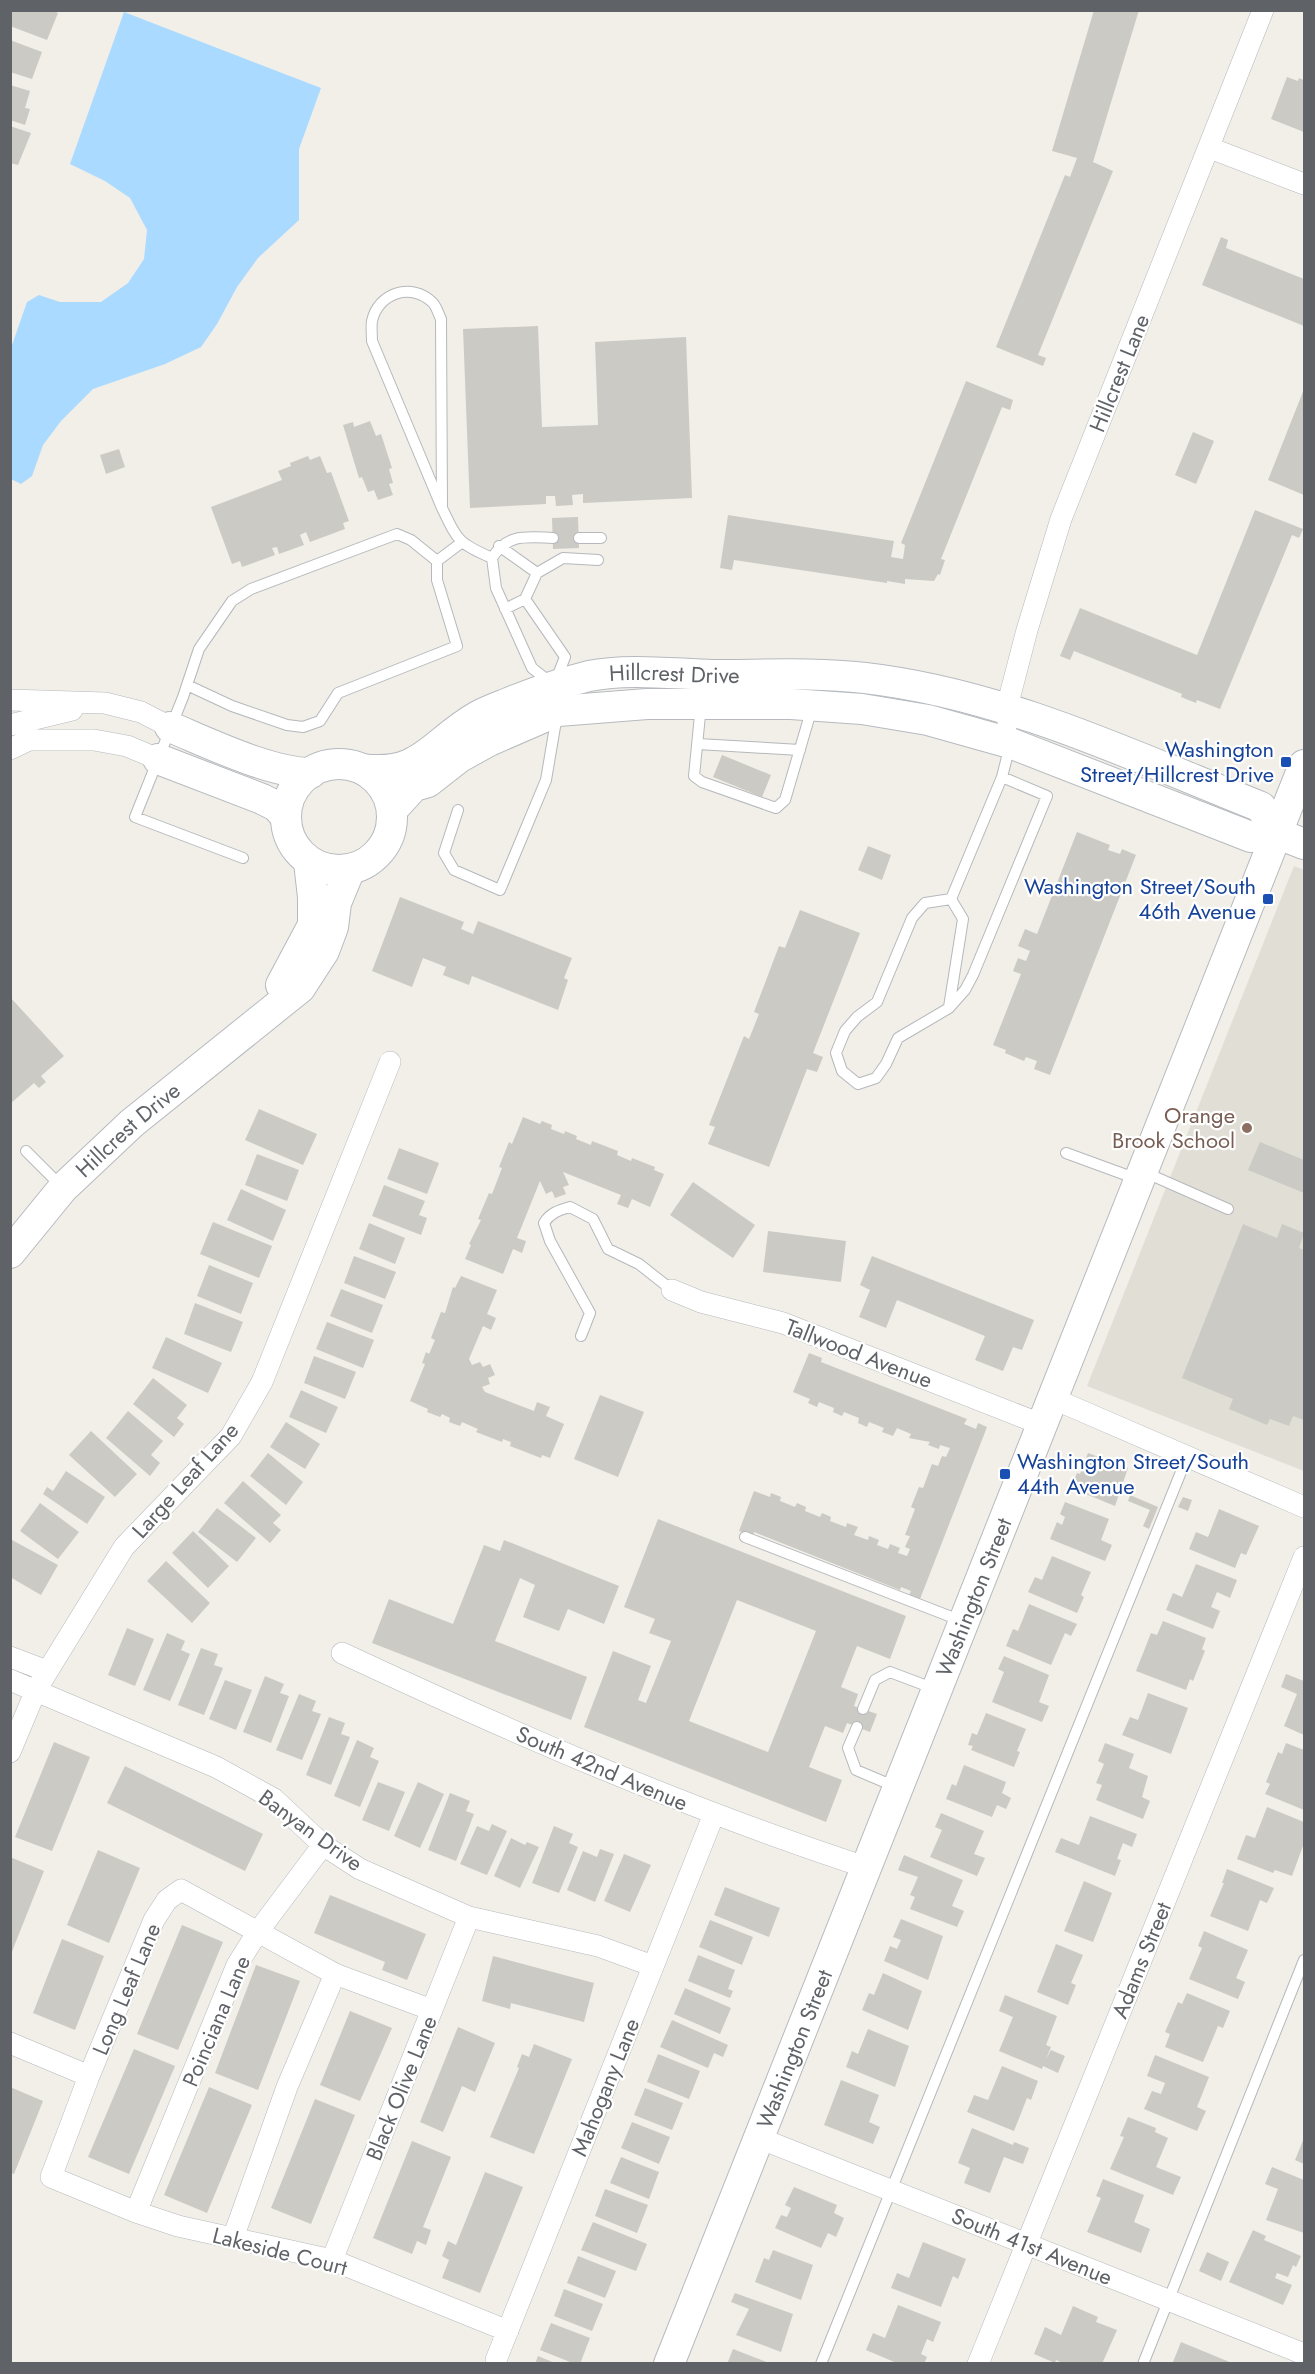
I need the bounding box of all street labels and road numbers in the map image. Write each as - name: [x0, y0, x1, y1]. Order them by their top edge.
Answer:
- street label: Hillcrest Lane: [1081, 309, 1157, 437]
- street label: Hillcrest Drive: [608, 656, 740, 691]
- street label: Hillcrest Drive: [68, 1074, 187, 1185]
- street label: Tallwood Avenue: [781, 1310, 937, 1396]
- street label: Large Leaf Lane: [124, 1415, 246, 1545]
- street label: Washington Street: [928, 1512, 1020, 1681]
- street label: South 42nd Avenue: [511, 1717, 693, 1819]
- street label: Banyan Drive: [252, 1781, 370, 1879]
- street label: Adams Street: [1103, 1896, 1179, 2023]
- street label: Long Leaf Lane: [84, 1918, 168, 2060]
- street label: Poinciana Lane: [174, 1950, 258, 2092]
- street label: Washington Street: [748, 1964, 840, 2133]
- street label: Black Olive Lane: [357, 2011, 445, 2165]
- street label: Mahogany Lane: [563, 2013, 647, 2161]
- street label: South 41st Avenue: [947, 2199, 1117, 2293]
- street label: Lakeside Court: [209, 2219, 351, 2283]

